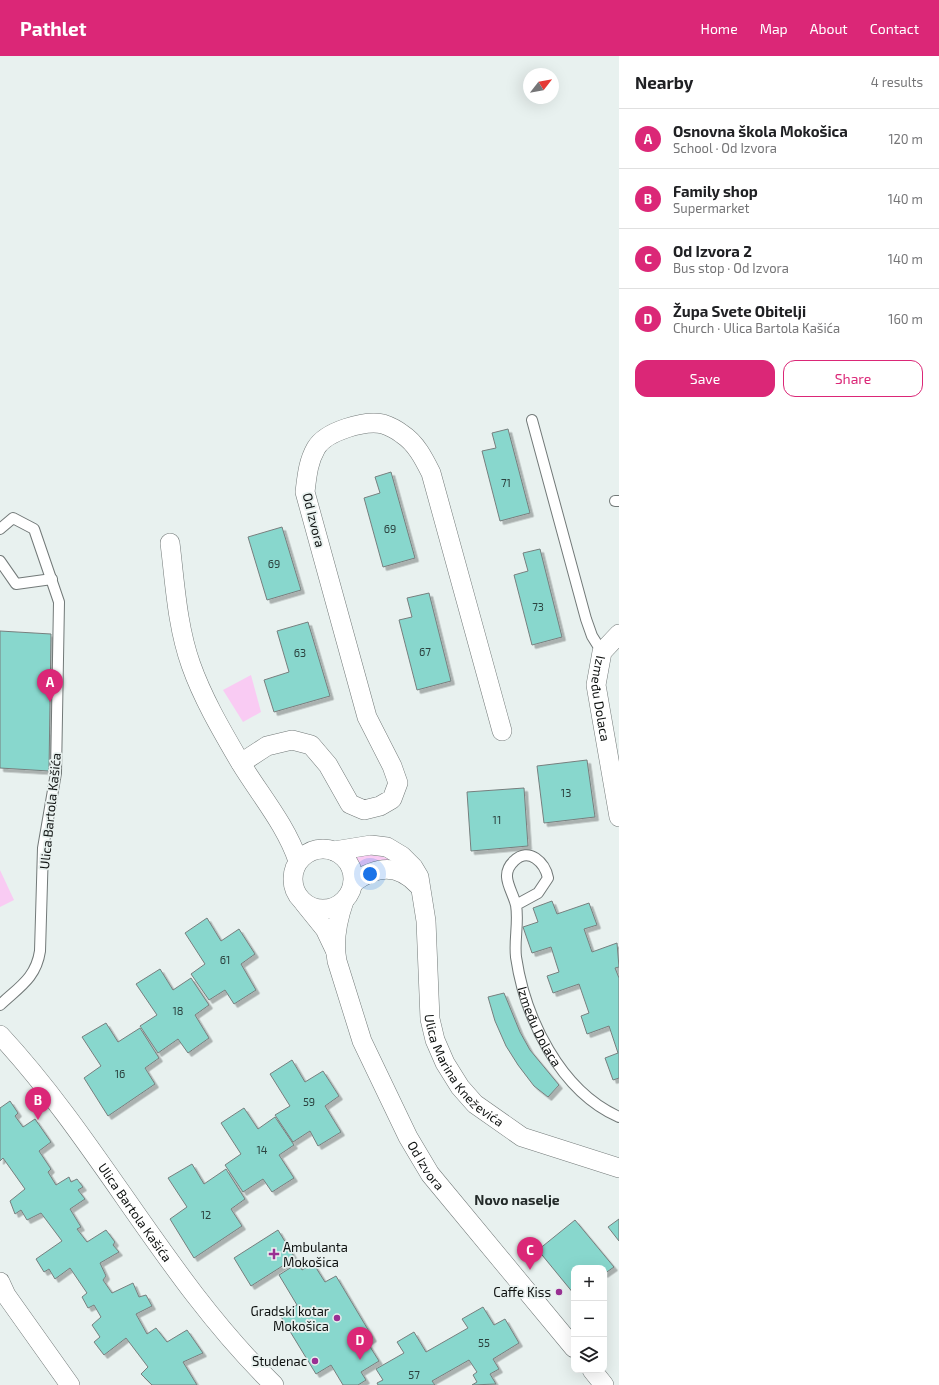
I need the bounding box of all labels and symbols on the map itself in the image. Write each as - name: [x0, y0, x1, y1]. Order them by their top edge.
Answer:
- north arrow: [523, 68, 559, 104]
- house number: 71: [501, 476, 511, 489]
- street label: Od Izvora: [300, 491, 328, 549]
- house number: 69: [384, 522, 396, 535]
- house number: 69: [268, 557, 280, 570]
- house number: 73: [532, 600, 544, 613]
- house number: 67: [419, 645, 431, 658]
- house number: 63: [294, 646, 306, 659]
- street label: Između Dolaca: [588, 654, 614, 743]
- pin: A: [37, 669, 63, 702]
- street label: Ulica Bartola Kašića: [36, 752, 64, 870]
- house number: 13: [561, 786, 571, 799]
- house number: 11: [493, 813, 501, 826]
- your location: [360, 864, 380, 884]
- house number: 61: [220, 953, 230, 966]
- street label: Između Dolaca: [515, 984, 565, 1070]
- house number: 18: [172, 1004, 184, 1017]
- street label: Ulica Marina Kneževića: [422, 1014, 507, 1130]
- house number: 16: [115, 1067, 125, 1080]
- pin: B: [25, 1087, 51, 1120]
- house number: 59: [303, 1095, 315, 1108]
- street label: Od Izvora: [404, 1138, 448, 1193]
- house number: 14: [256, 1143, 268, 1156]
- street label: Ulica Bartola Kašića: [95, 1160, 175, 1265]
- district label: Novo naselje: [474, 1191, 560, 1208]
- house number: 12: [201, 1208, 211, 1221]
- pin: C: [517, 1237, 543, 1270]
- place label: Ambulanta Mokošica: [283, 1239, 348, 1270]
- marker: Ambulanta Mokošica: [268, 1248, 280, 1260]
- place label: Caffe Kiss: [493, 1284, 551, 1300]
- marker: Caffe Kiss: [554, 1287, 564, 1297]
- place label: Gradski kotar Mokošica: [251, 1303, 329, 1334]
- marker: Gradski kotar Mokošica: [332, 1313, 342, 1323]
- pin: D: [347, 1327, 373, 1360]
- house number: 55: [478, 1336, 490, 1349]
- place label: Studenac: [252, 1353, 307, 1369]
- marker: Studenac: [310, 1356, 320, 1366]
- house number: 57: [408, 1368, 420, 1381]

